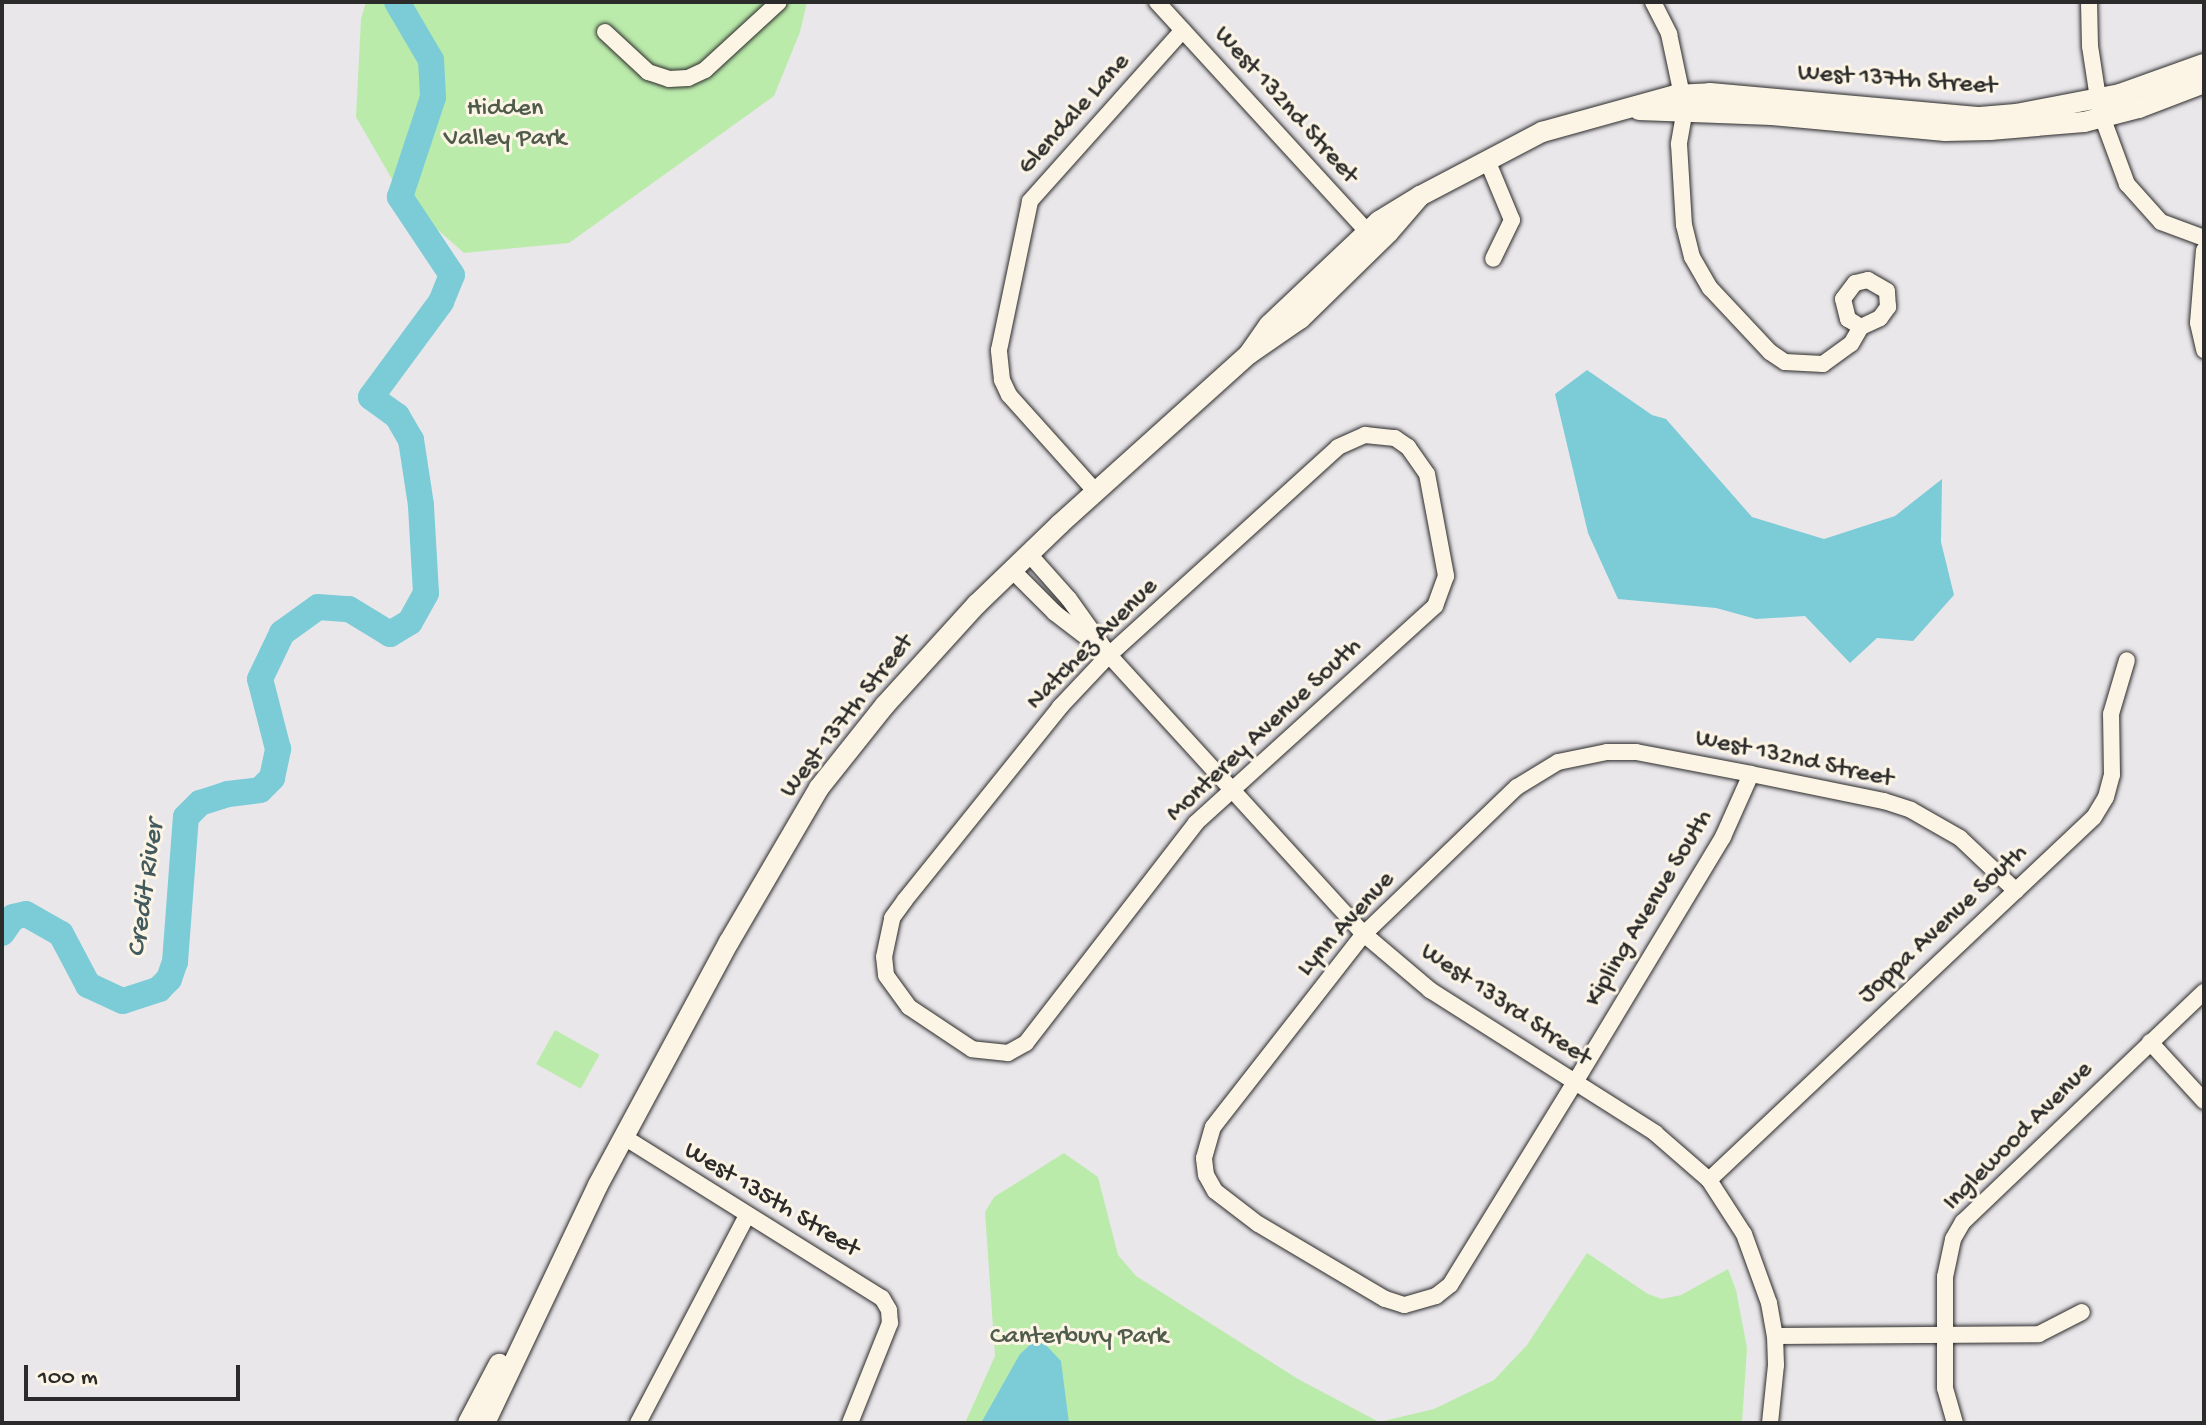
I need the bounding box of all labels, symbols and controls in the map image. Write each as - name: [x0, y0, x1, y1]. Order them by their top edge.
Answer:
- street label: West 132nd Street: [1206, 21, 1364, 191]
- street label: Glendale Lane: [1012, 48, 1138, 182]
- street label: West 137th Street: [1796, 58, 1998, 104]
- park label: Hidden Valley Park: [444, 94, 566, 156]
- street label: Natchez Avenue: [1020, 572, 1166, 718]
- street label: West 137th Street: [774, 629, 922, 805]
- street label: Monterey Avenue South: [1161, 632, 1369, 830]
- street label: West 132nd Street: [1692, 724, 1896, 796]
- street label: Kipling Avenue South: [1579, 805, 1721, 1013]
- water label: Credit River: [121, 819, 173, 959]
- street label: Joppa Avenue South: [1853, 839, 2035, 1011]
- street label: Lynn Avenue: [1291, 866, 1403, 984]
- street label: West 133rd Street: [1414, 937, 1596, 1075]
- street label: Inglewood Avenue: [1938, 1056, 2100, 1218]
- street label: West 135th Street: [677, 1136, 865, 1266]
- park label: Canterbury Park: [990, 1322, 1168, 1354]
- scale bar: [28, 1349, 244, 1399]
- text: 100 m: [38, 1364, 98, 1393]

